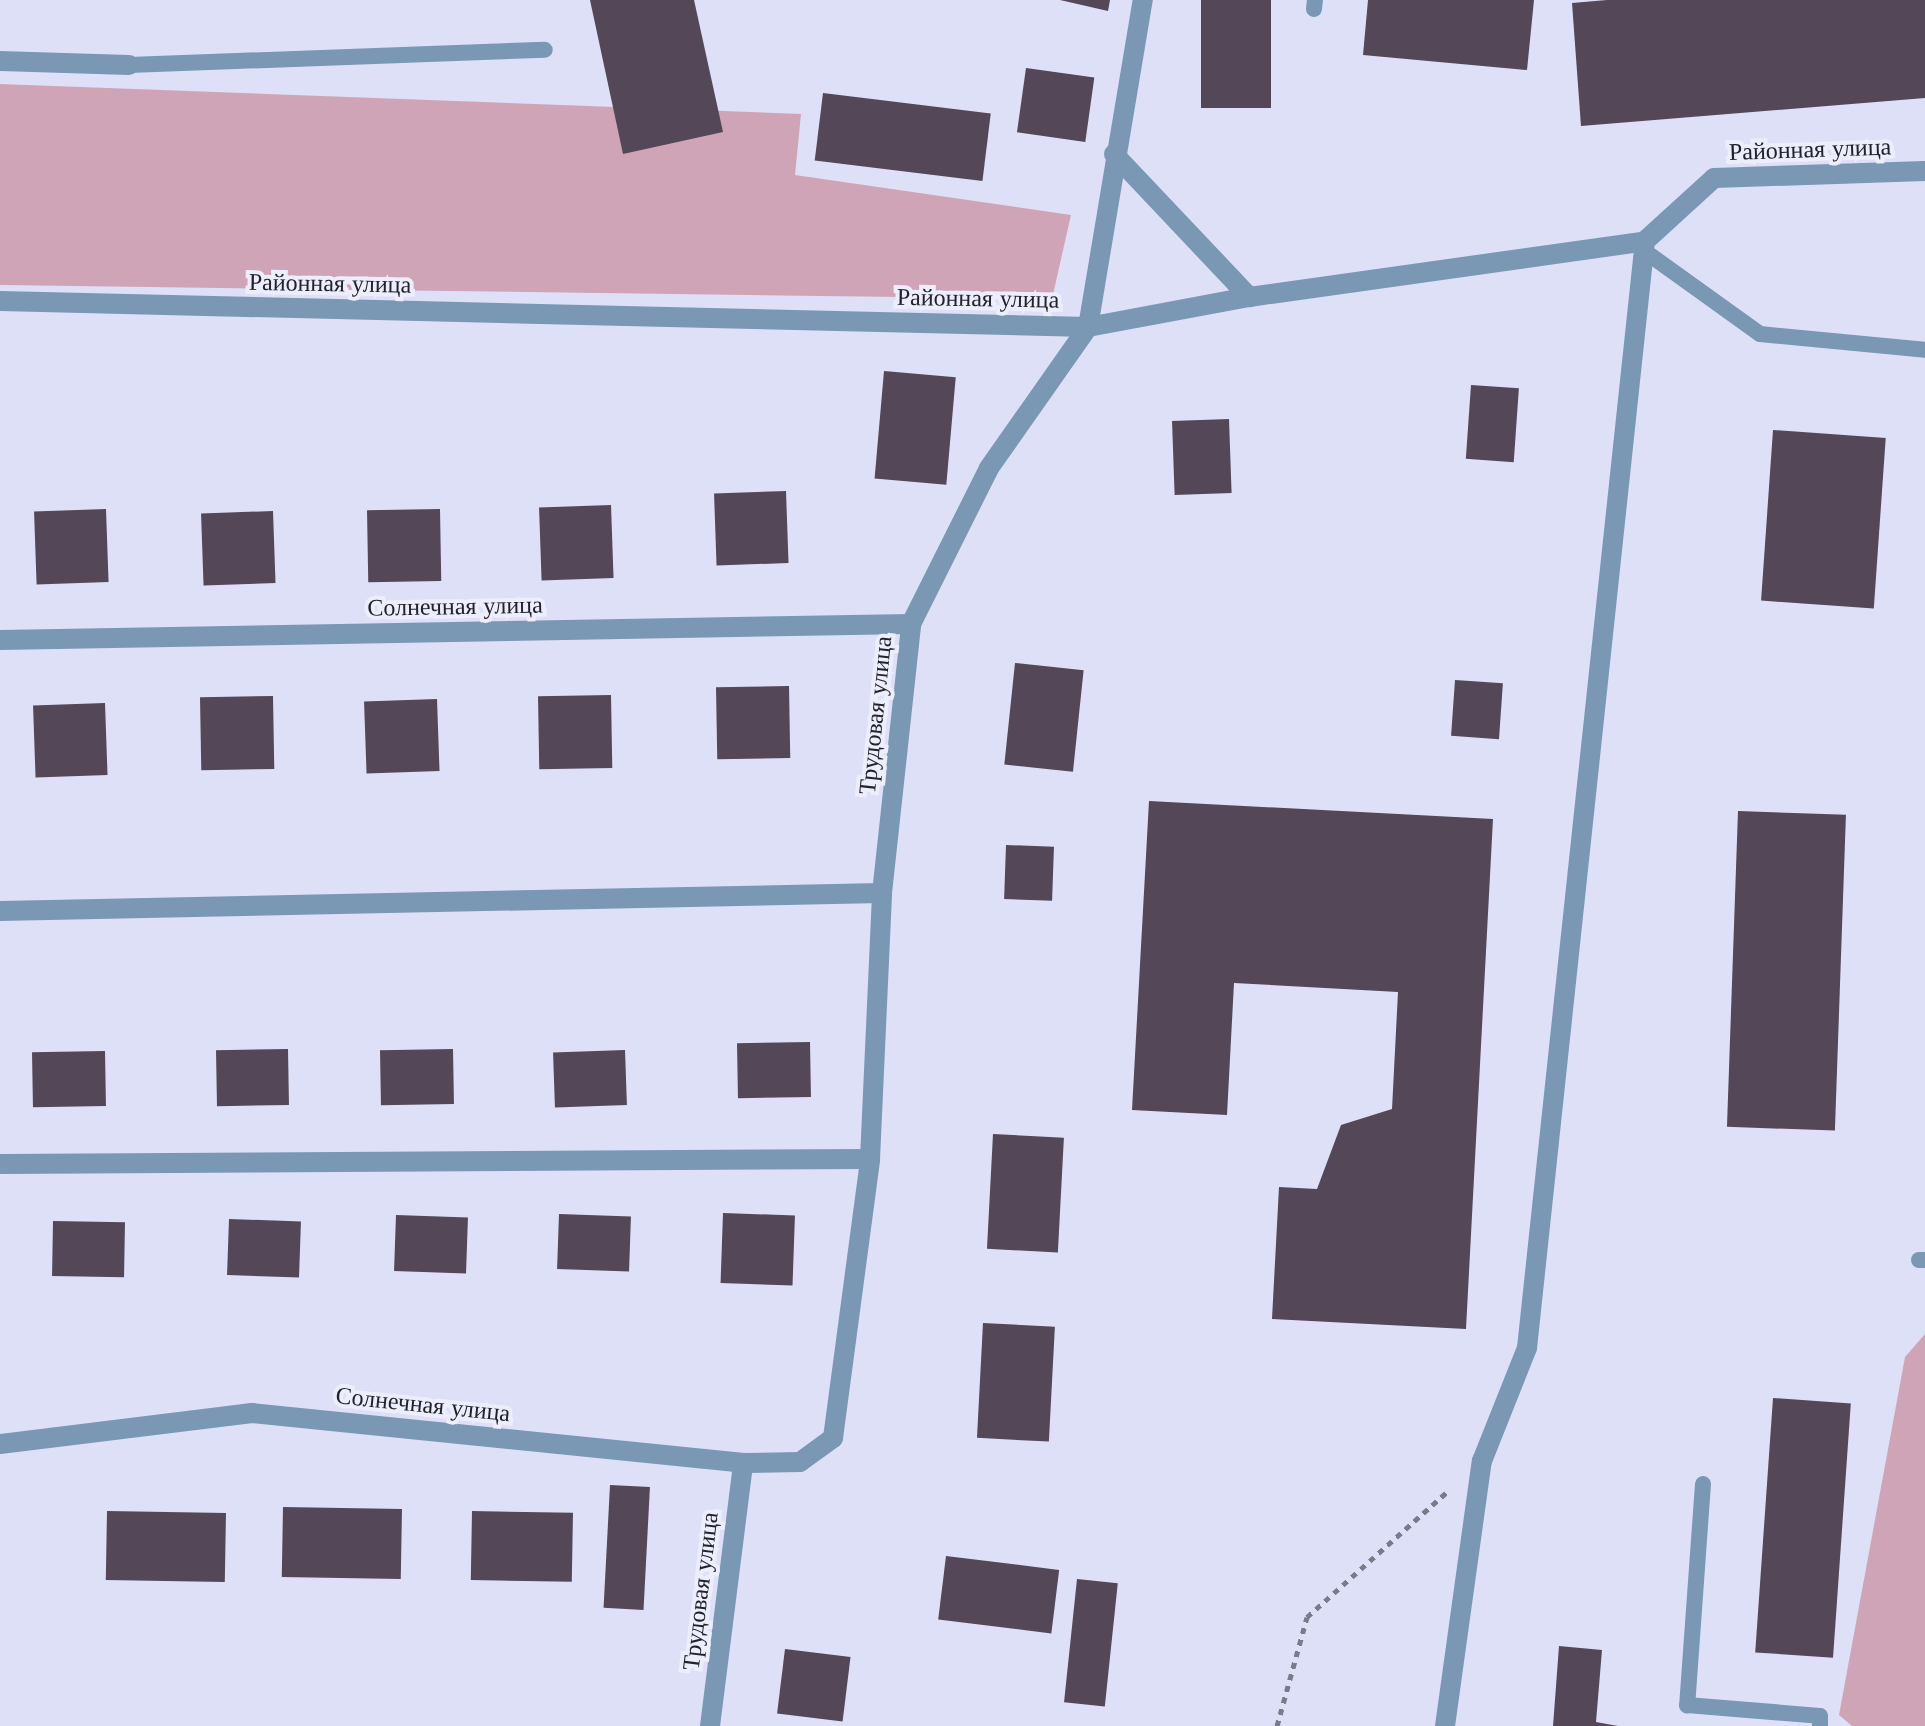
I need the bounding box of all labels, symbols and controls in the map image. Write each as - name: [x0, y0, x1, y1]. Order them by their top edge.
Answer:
- street label: Районная улица: [1728, 132, 1892, 166]
- street label: Районная улица: [249, 267, 411, 299]
- street label: Районная улица: [897, 282, 1059, 314]
- street label: Солнечная улица: [367, 590, 543, 622]
- street label: Трудовая улица: [852, 634, 898, 796]
- street label: Солнечная улица: [334, 1381, 512, 1427]
- street label: Трудовая улица: [676, 1510, 724, 1672]

